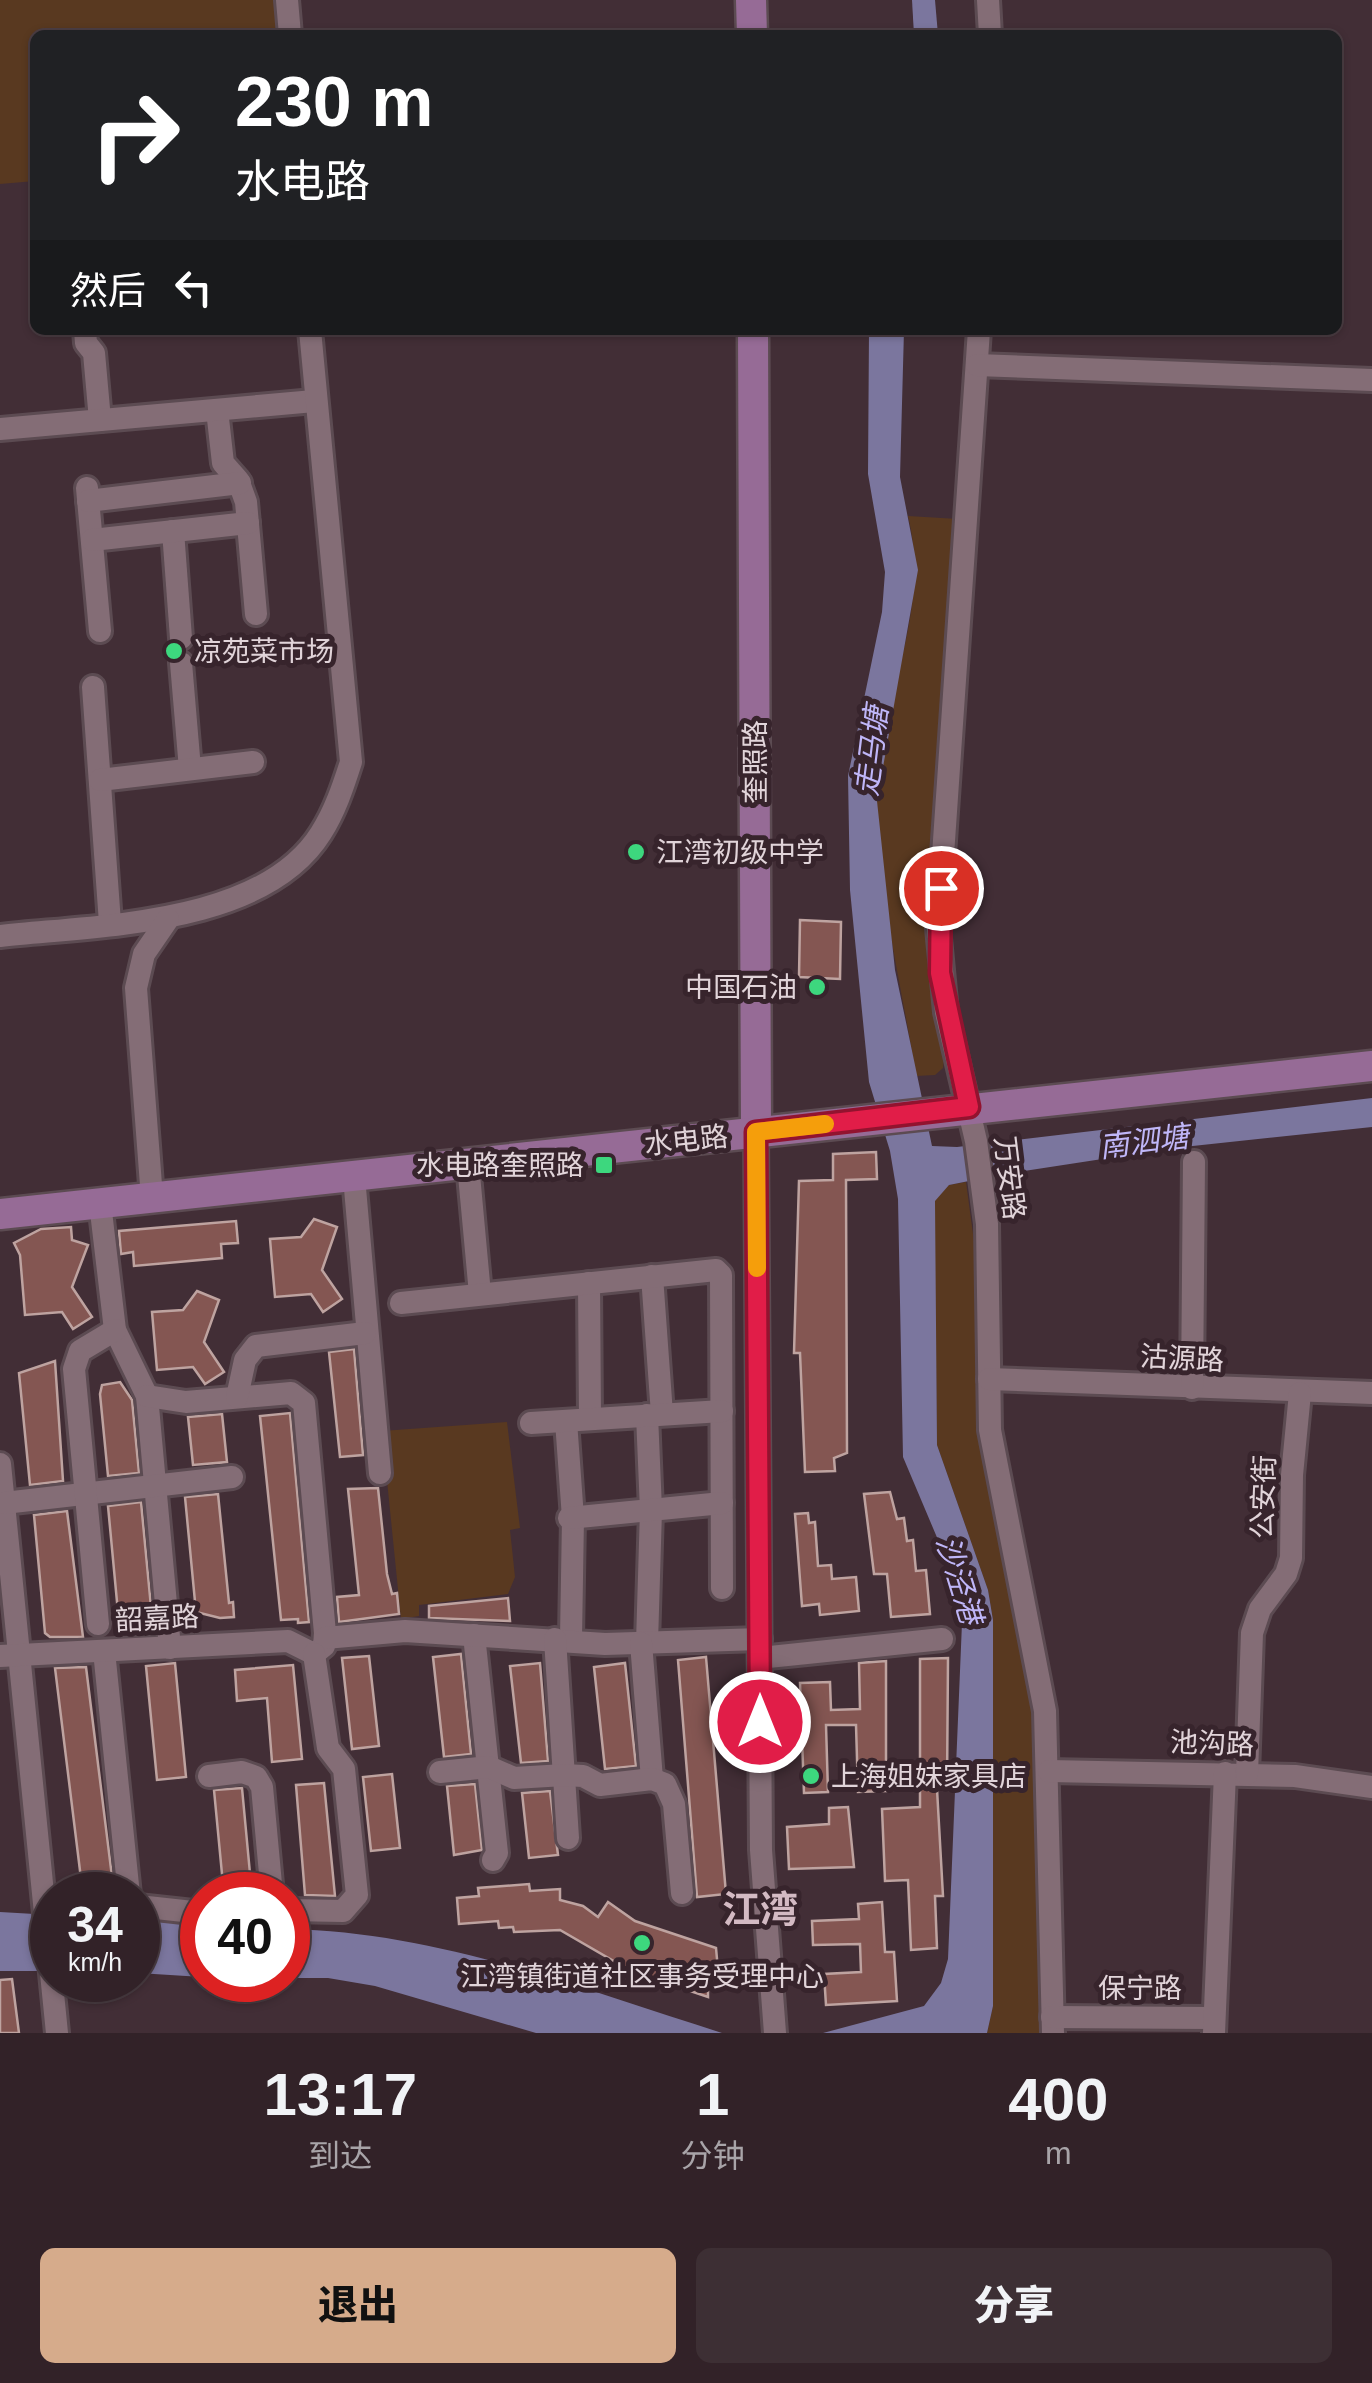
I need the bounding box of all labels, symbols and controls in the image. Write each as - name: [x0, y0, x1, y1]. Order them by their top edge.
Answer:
- text: 230 m: [235, 63, 433, 141]
- icon: right: [70, 70, 200, 200]
- text: 水电路: [235, 156, 370, 207]
- icon: left: [166, 260, 221, 315]
- text: 然后: [70, 270, 146, 312]
- place label: 凉苑菜市场: [194, 636, 334, 667]
- marker: 凉苑菜市场: [163, 640, 185, 662]
- water label: 走马塘: [850, 699, 894, 798]
- street label: 奎照路: [740, 720, 771, 804]
- place label: 江湾初级中学: [656, 837, 824, 868]
- marker: 江湾初级中学: [625, 841, 647, 863]
- pin: [899, 846, 984, 931]
- icon: arrive: [914, 861, 969, 916]
- place label: 中国石油: [685, 972, 797, 1003]
- marker: 中国石油: [806, 976, 828, 998]
- water label: 南泗塘: [1097, 1119, 1196, 1163]
- street label: 水电路: [643, 1121, 729, 1160]
- street label: 万安路: [989, 1134, 1030, 1222]
- place label: 水电路奎照路: [416, 1150, 584, 1181]
- marker: 水电路奎照路: [593, 1154, 615, 1176]
- street label: 沽源路: [1139, 1341, 1225, 1376]
- street label: 公安街: [1247, 1454, 1280, 1540]
- water label: 沙泾港: [931, 1532, 990, 1632]
- street label: 韶嘉路: [114, 1601, 200, 1636]
- position arrow: [708, 1670, 812, 1774]
- street label: 池沟路: [1169, 1727, 1255, 1760]
- place label: 上海姐妹家具店: [831, 1761, 1027, 1792]
- marker: 上海姐妹家具店: [800, 1765, 822, 1787]
- speed limit sign: 40: [180, 1872, 310, 2002]
- district label: 江湾: [722, 1889, 798, 1931]
- text: 34: [67, 1897, 123, 1953]
- marker: 江湾镇街道社区事务受理中心: [631, 1932, 653, 1954]
- text: km/h: [68, 1948, 122, 1976]
- place label: 江湾镇街道社区事务受理中心: [460, 1961, 824, 1992]
- street label: 保宁路: [1098, 1973, 1182, 2004]
- text: 13:17: [264, 2061, 417, 2128]
- text: 1: [696, 2061, 729, 2128]
- text: 400: [1008, 2066, 1108, 2133]
- text: m: [1045, 2135, 1072, 2171]
- text: 到达: [308, 2138, 372, 2174]
- text: 分钟: [681, 2138, 745, 2174]
- button: 退出: [40, 2248, 676, 2363]
- button: 分享: [696, 2248, 1332, 2363]

